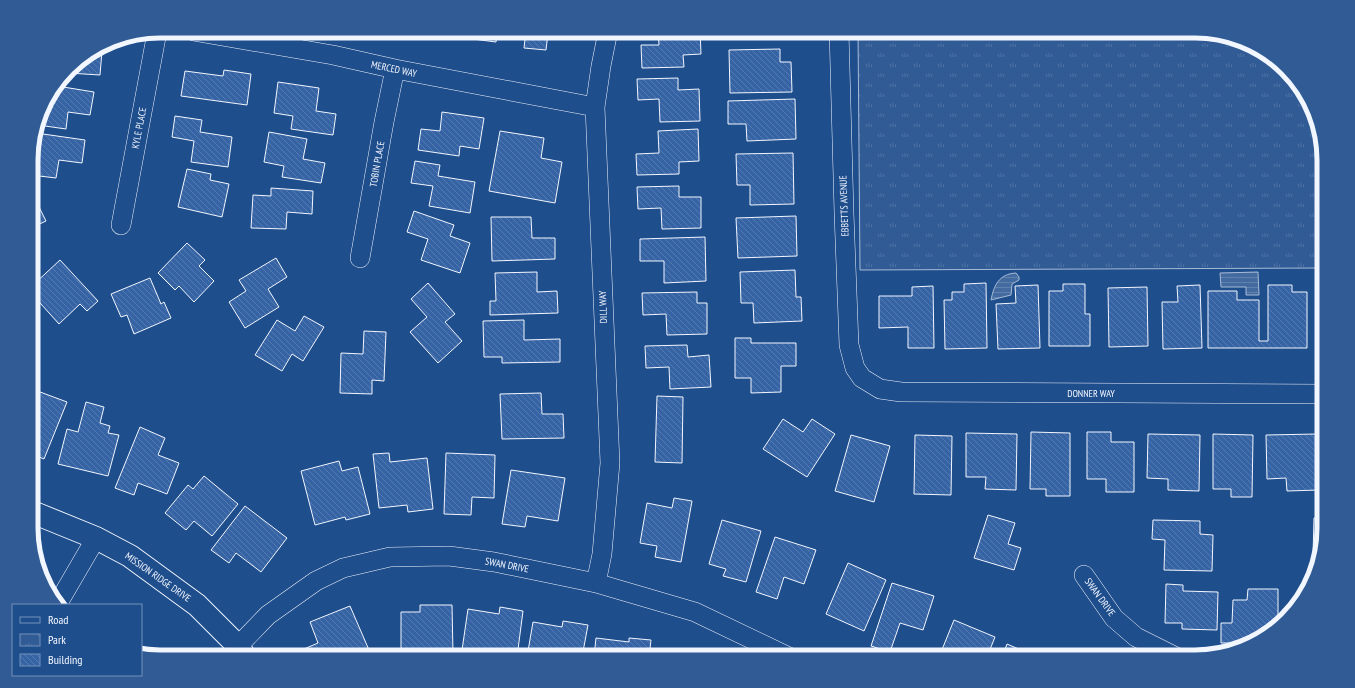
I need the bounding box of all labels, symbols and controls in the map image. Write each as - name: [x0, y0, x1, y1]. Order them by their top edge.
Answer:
- street label: MERCED WAY: [370, 58, 418, 80]
- street label: KYLE PLACE: [129, 106, 149, 150]
- street label: TOBIN PLACE: [367, 140, 387, 188]
- street label: EBBETTS AVENUE: [836, 175, 852, 237]
- street label: DILL WAY: [596, 290, 610, 324]
- street label: DONNER WAY: [1067, 387, 1115, 400]
- street label: MISSION RIDGE DRIVE: [122, 549, 194, 605]
- street label: SWAN DRIVE: [484, 554, 530, 576]
- street label: SWAN DRIVE: [1082, 575, 1118, 619]
- legend: [12, 604, 142, 676]
- text: Road: [48, 612, 68, 627]
- text: Park: [48, 632, 66, 647]
- text: Building: [48, 652, 83, 667]

